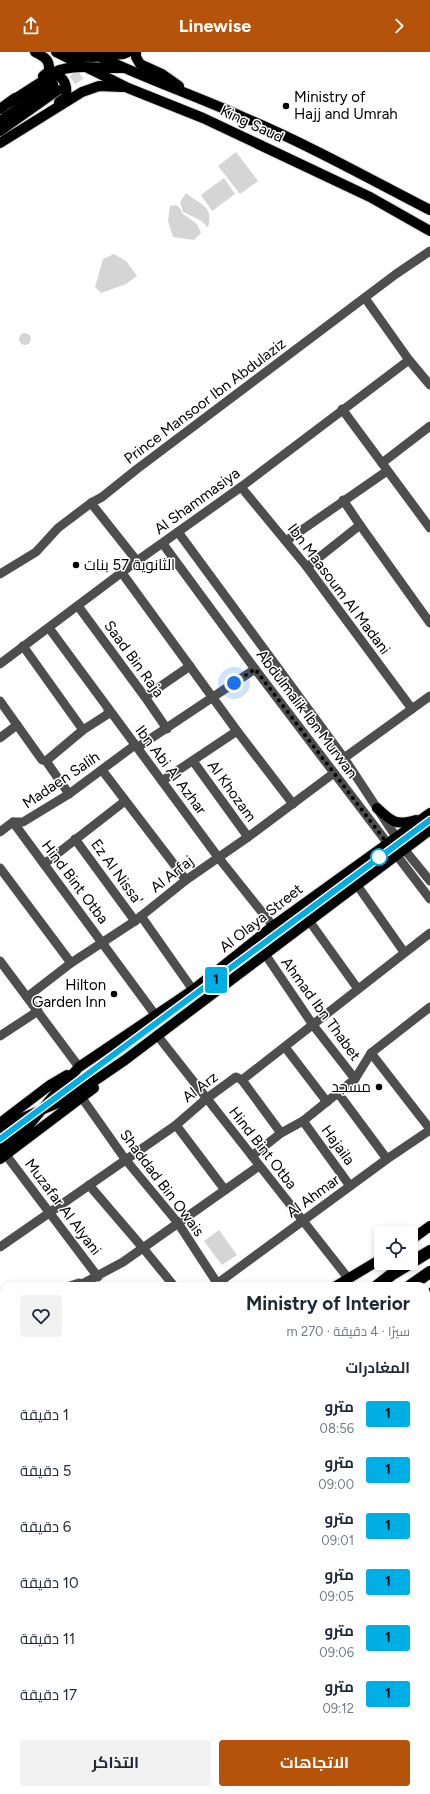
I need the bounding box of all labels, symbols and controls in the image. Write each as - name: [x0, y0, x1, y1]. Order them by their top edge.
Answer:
- icon: share: [20, 15, 42, 37]
- text: Linewise: [179, 15, 251, 37]
- icon: forward: [388, 15, 410, 37]
- place label: Ministry of Hajj and Umrah: [294, 88, 398, 123]
- marker: Ministry of Hajj and Umrah: [281, 101, 291, 111]
- street label: King Saud: [218, 102, 286, 146]
- street label: Prince Mansoor Ibn Abdulaziz: [121, 334, 289, 468]
- street label: Al Shammasiya: [151, 464, 243, 538]
- street label: Ibn Maasoum Al Madani: [284, 520, 394, 658]
- place label: الثانوية 57 بنات: [84, 556, 175, 574]
- marker: الثانوية 57 بنات: [71, 560, 81, 570]
- street label: Saad Bin Raja: [100, 617, 168, 701]
- street label: Abdulmalik Ibn Murwan: [253, 646, 361, 782]
- your location: [224, 673, 244, 693]
- street label: Ibn Abi Al Azhar: [132, 722, 210, 818]
- street label: Madaen Salih: [19, 748, 103, 812]
- street label: Al Khozam: [204, 757, 260, 825]
- street label: Ez Al Nissa': [87, 836, 147, 908]
- street label: Hind Bint Otba: [38, 837, 112, 927]
- unlabelled marker: [370, 848, 388, 866]
- street label: Al Arfaj: [147, 852, 197, 896]
- street label: Al Olaya Street: [216, 880, 306, 956]
- street label: Ahmad Ibn Thabet: [277, 954, 365, 1064]
- line badge: 1: [203, 967, 229, 993]
- text: 1: [213, 971, 219, 988]
- place label: Hilton Garden Inn: [32, 976, 106, 1011]
- marker: Hilton Garden Inn: [109, 989, 119, 999]
- street label: Al Arz: [179, 1068, 221, 1106]
- place label: مسجد: [331, 1078, 371, 1096]
- marker: مسجد: [374, 1082, 384, 1092]
- street label: Hind Bint Otba: [225, 1103, 301, 1193]
- street label: Hajaila: [317, 1121, 359, 1169]
- street label: Shaddad Bin Owais: [116, 1126, 208, 1240]
- street label: Muzafar Al Alyani: [21, 1155, 105, 1259]
- street label: Al Ahmar: [283, 1171, 343, 1221]
- map controls: [374, 1226, 418, 1270]
- button: locate: [374, 1226, 418, 1270]
- text: Ministry of Interior: [246, 1292, 410, 1315]
- button: heart: [20, 1295, 62, 1337]
- text: سيرًا · 4 دقيقة · 270 m: [287, 1324, 410, 1339]
- text: المغادرات: [345, 1359, 410, 1377]
- text: مترو: [324, 1398, 354, 1416]
- text: 1: [385, 1405, 391, 1422]
- text: 1 دقيقة: [20, 1406, 69, 1424]
- text: 08:56: [320, 1421, 354, 1436]
- text: مترو: [324, 1454, 354, 1472]
- text: 1: [385, 1461, 391, 1478]
- text: 5 دقيقة: [20, 1462, 71, 1480]
- text: 09:00: [318, 1477, 354, 1492]
- text: مترو: [324, 1510, 354, 1528]
- text: 1: [385, 1517, 391, 1534]
- text: 6 دقيقة: [20, 1518, 71, 1536]
- text: 09:01: [321, 1533, 354, 1548]
- text: مترو: [324, 1566, 354, 1584]
- text: 1: [385, 1573, 391, 1590]
- text: 10 دقيقة: [20, 1574, 79, 1592]
- text: 09:05: [319, 1589, 354, 1604]
- text: مترو: [324, 1622, 354, 1640]
- text: 1: [385, 1629, 391, 1646]
- text: 11 دقيقة: [20, 1630, 75, 1648]
- text: 09:06: [319, 1645, 354, 1660]
- text: مترو: [324, 1678, 354, 1696]
- text: 1: [385, 1685, 391, 1702]
- text: 17 دقيقة: [20, 1686, 77, 1704]
- text: 09:12: [322, 1701, 354, 1716]
- button: التذاكر: [20, 1740, 211, 1786]
- button: الاتجاهات: [219, 1740, 410, 1786]

